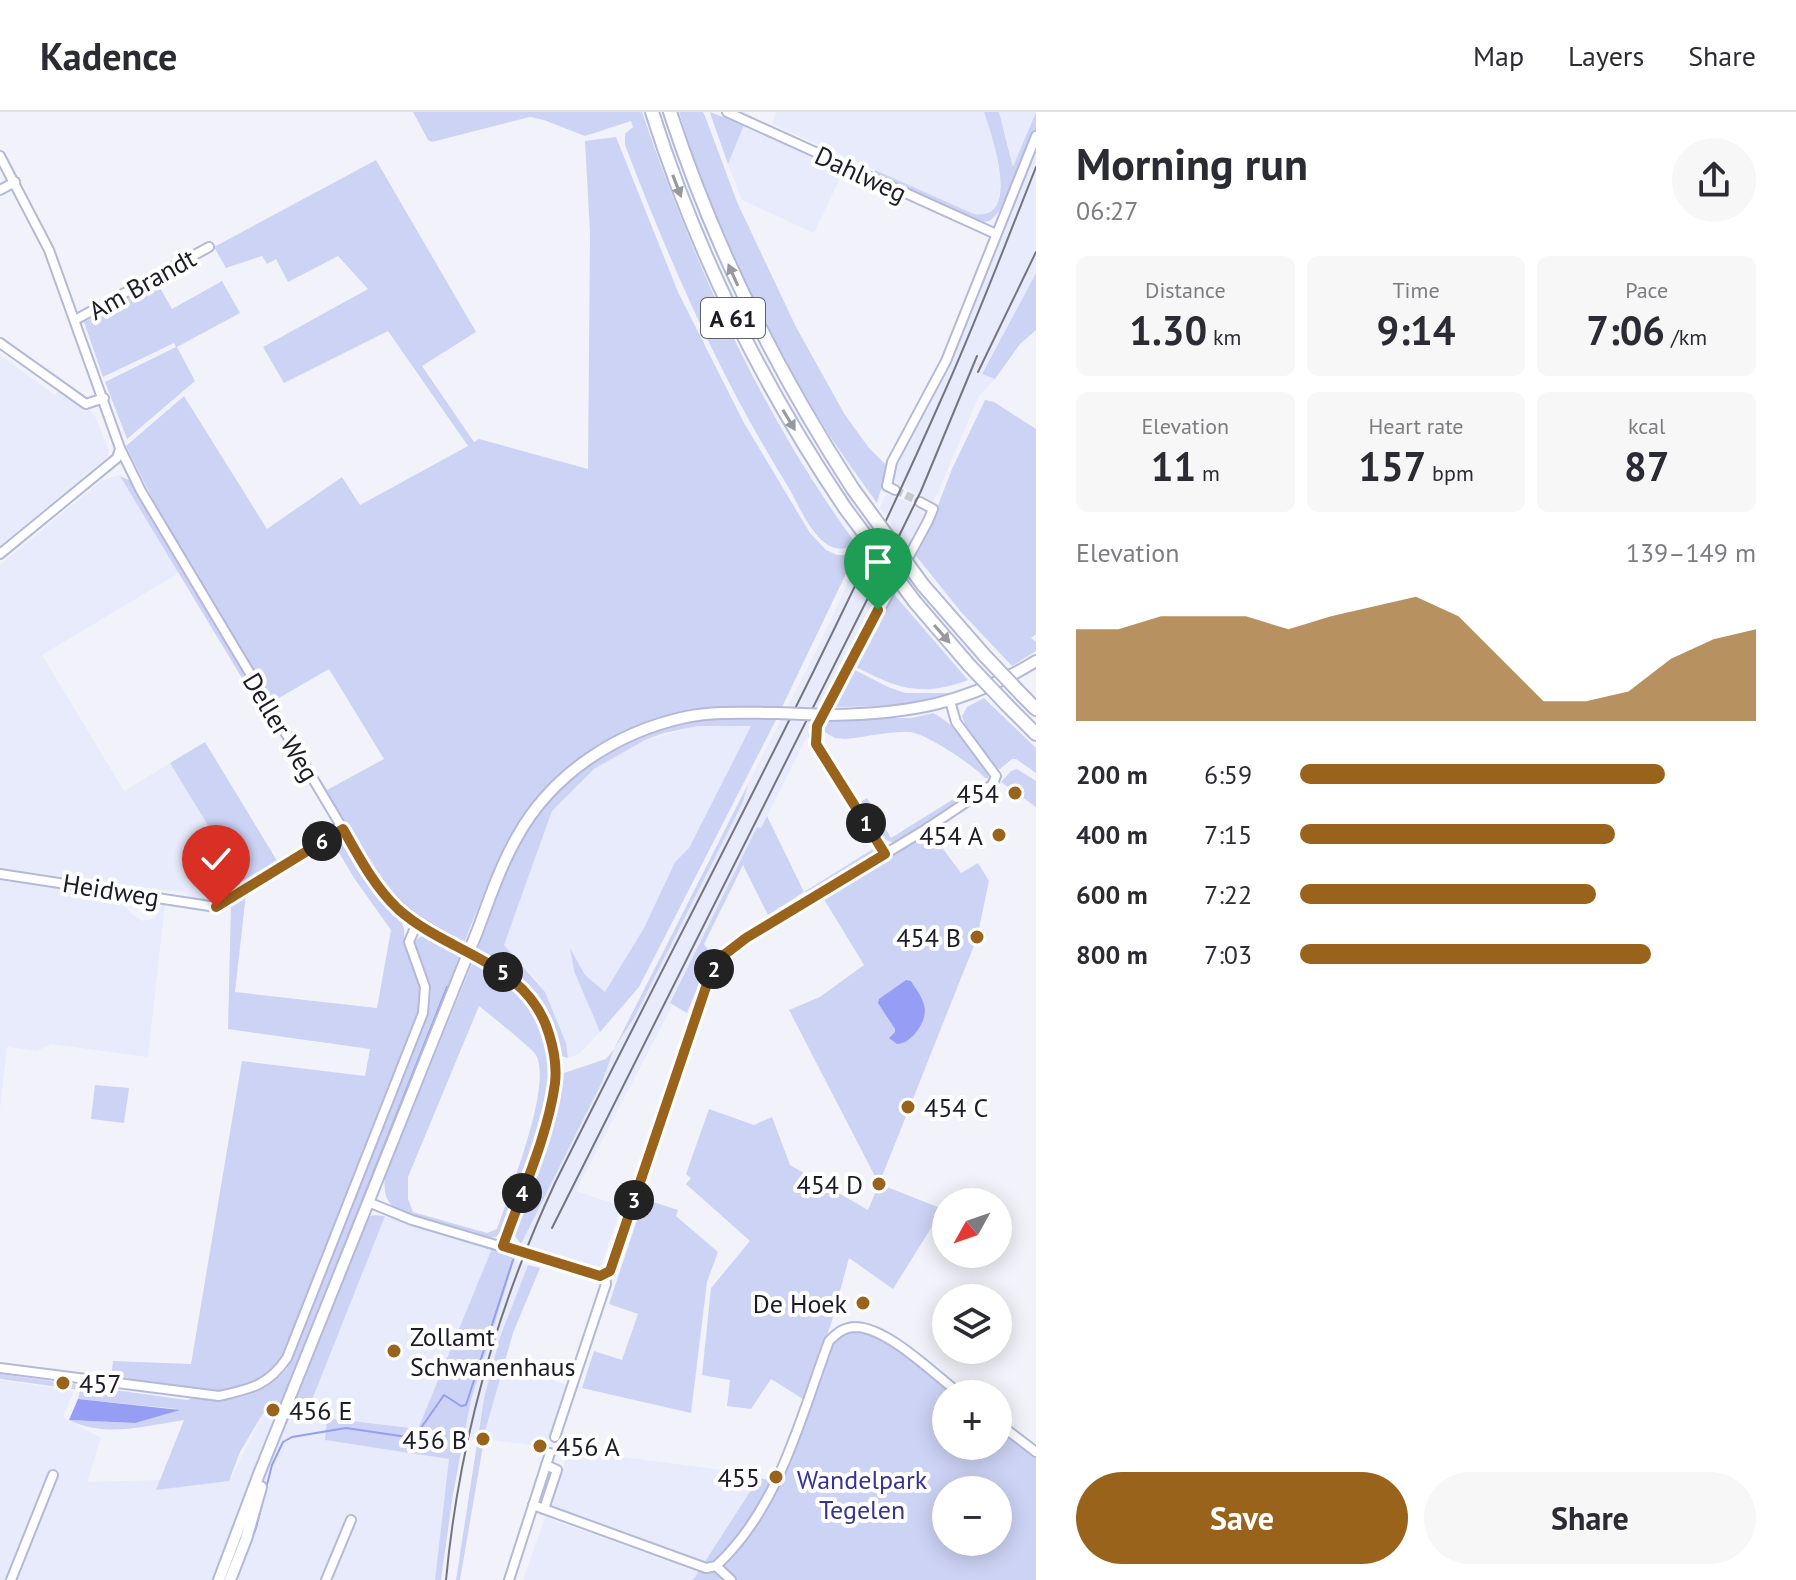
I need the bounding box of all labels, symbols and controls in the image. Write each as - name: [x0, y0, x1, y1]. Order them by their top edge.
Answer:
- text: Kadence: [40, 31, 177, 80]
- text: Map: [1473, 37, 1524, 74]
- text: Layers: [1568, 37, 1644, 74]
- text: Share: [1688, 37, 1756, 74]
- text: Morning run: [1076, 135, 1308, 192]
- street label: Dahlweg: [810, 138, 912, 210]
- button: share: [1672, 138, 1756, 222]
- one-way arrow: [671, 174, 684, 198]
- text: 06:27: [1076, 194, 1138, 227]
- street label: Am Brandt: [83, 241, 201, 327]
- one-way arrow: [726, 263, 739, 287]
- text: Distance: [1145, 276, 1226, 304]
- text: Time: [1392, 276, 1440, 304]
- text: Pace: [1625, 276, 1668, 304]
- road number: A 61: [701, 298, 765, 338]
- text: 1.30: [1129, 304, 1207, 356]
- text: 9:14: [1377, 304, 1455, 356]
- text: 7:06: [1586, 304, 1665, 356]
- text: km: [1207, 323, 1241, 351]
- text: /km: [1665, 323, 1707, 351]
- one-way arrow: [782, 409, 796, 431]
- text: Elevation: [1142, 412, 1229, 440]
- text: Heart rate: [1368, 412, 1464, 440]
- text: kcal: [1628, 412, 1665, 440]
- text: 11: [1151, 440, 1196, 492]
- text: 157: [1358, 440, 1426, 492]
- text: 87: [1624, 440, 1669, 492]
- text: m: [1196, 459, 1220, 487]
- text: bpm: [1426, 459, 1474, 487]
- pin: [844, 528, 912, 610]
- text: Elevation: [1076, 536, 1180, 569]
- text: 139–149 m: [1626, 536, 1756, 569]
- icon: arrive: [856, 540, 900, 584]
- one-way arrow: [933, 623, 950, 643]
- street label: Deller Weg: [236, 667, 326, 787]
- text: 200 m: [1076, 758, 1148, 791]
- text: 6:59: [1204, 758, 1252, 791]
- place label: 454: [956, 777, 999, 810]
- marker: 454: [1006, 784, 1024, 802]
- pin: 1: [846, 803, 886, 843]
- text: 1: [860, 809, 872, 837]
- text: 400 m: [1076, 818, 1148, 851]
- text: 7:15: [1204, 818, 1252, 851]
- place label: 454 A: [919, 819, 983, 852]
- pin: 6: [302, 821, 342, 861]
- pin: [182, 825, 250, 907]
- marker: 454 A: [990, 826, 1008, 844]
- text: 6: [316, 827, 328, 855]
- icon: check: [194, 837, 238, 881]
- street label: Heidweg: [60, 866, 162, 914]
- text: 600 m: [1076, 878, 1148, 911]
- text: 7:22: [1204, 878, 1252, 911]
- place label: 454 B: [896, 921, 961, 954]
- marker: 454 B: [968, 928, 986, 946]
- text: 800 m: [1076, 938, 1148, 971]
- text: 7:03: [1204, 938, 1252, 971]
- pin: 2: [694, 949, 734, 989]
- pin: 5: [483, 952, 523, 992]
- text: 2: [708, 955, 720, 983]
- text: 5: [497, 958, 509, 986]
- place label: 454 C: [924, 1091, 988, 1124]
- marker: 454 C: [899, 1098, 917, 1116]
- place label: 454 D: [797, 1168, 863, 1201]
- pin: 4: [502, 1173, 542, 1213]
- marker: 454 D: [870, 1175, 888, 1193]
- text: 4: [516, 1179, 528, 1207]
- pin: 3: [614, 1180, 654, 1220]
- text: 3: [628, 1186, 640, 1214]
- north arrow: [932, 1188, 1012, 1268]
- map controls: [932, 1188, 1012, 1556]
- button: layers: [932, 1284, 1012, 1364]
- place label: De Hoek: [753, 1287, 848, 1320]
- marker: De Hoek: [854, 1294, 872, 1312]
- place label: Zollamt Schwanenhaus: [410, 1320, 576, 1383]
- marker: Zollamt Schwanenhaus: [385, 1342, 403, 1360]
- place label: 457: [79, 1367, 122, 1400]
- marker: 457: [54, 1374, 72, 1392]
- button: +: [932, 1380, 1012, 1460]
- place label: 456 E: [289, 1394, 352, 1427]
- marker: 456 E: [264, 1401, 282, 1419]
- place label: 456 B: [402, 1423, 467, 1456]
- marker: 456 B: [474, 1430, 492, 1448]
- place label: 456 A: [556, 1430, 620, 1463]
- marker: 456 A: [531, 1437, 549, 1455]
- place label: 455: [717, 1461, 760, 1494]
- park label: Wandelpark Tegelen: [797, 1463, 928, 1526]
- marker: 455: [767, 1468, 785, 1486]
- button: Save: [1076, 1472, 1408, 1564]
- button: Share: [1424, 1472, 1756, 1564]
- button: −: [932, 1476, 1012, 1556]

